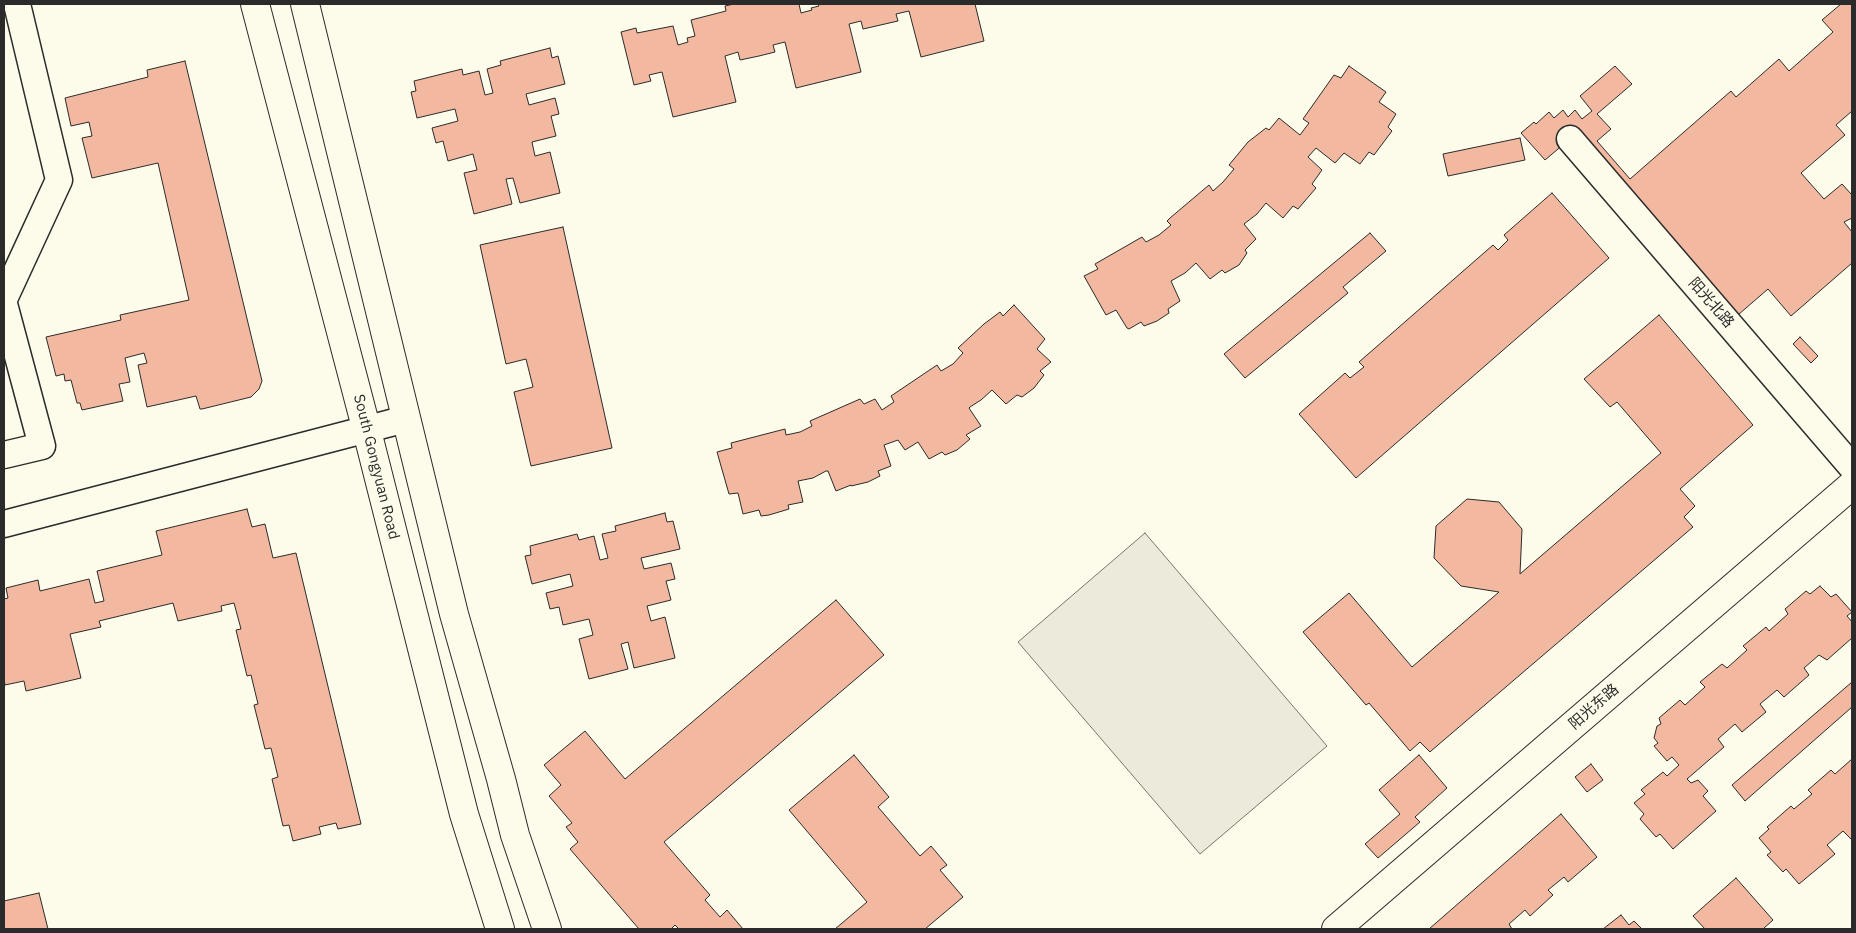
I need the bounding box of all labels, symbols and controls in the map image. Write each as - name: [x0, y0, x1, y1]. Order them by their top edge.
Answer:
- street label: 阳光北路: [1685, 274, 1737, 332]
- street label: South Gongyuan Road: [349, 393, 403, 541]
- street label: 阳光东路: [1565, 681, 1623, 733]

